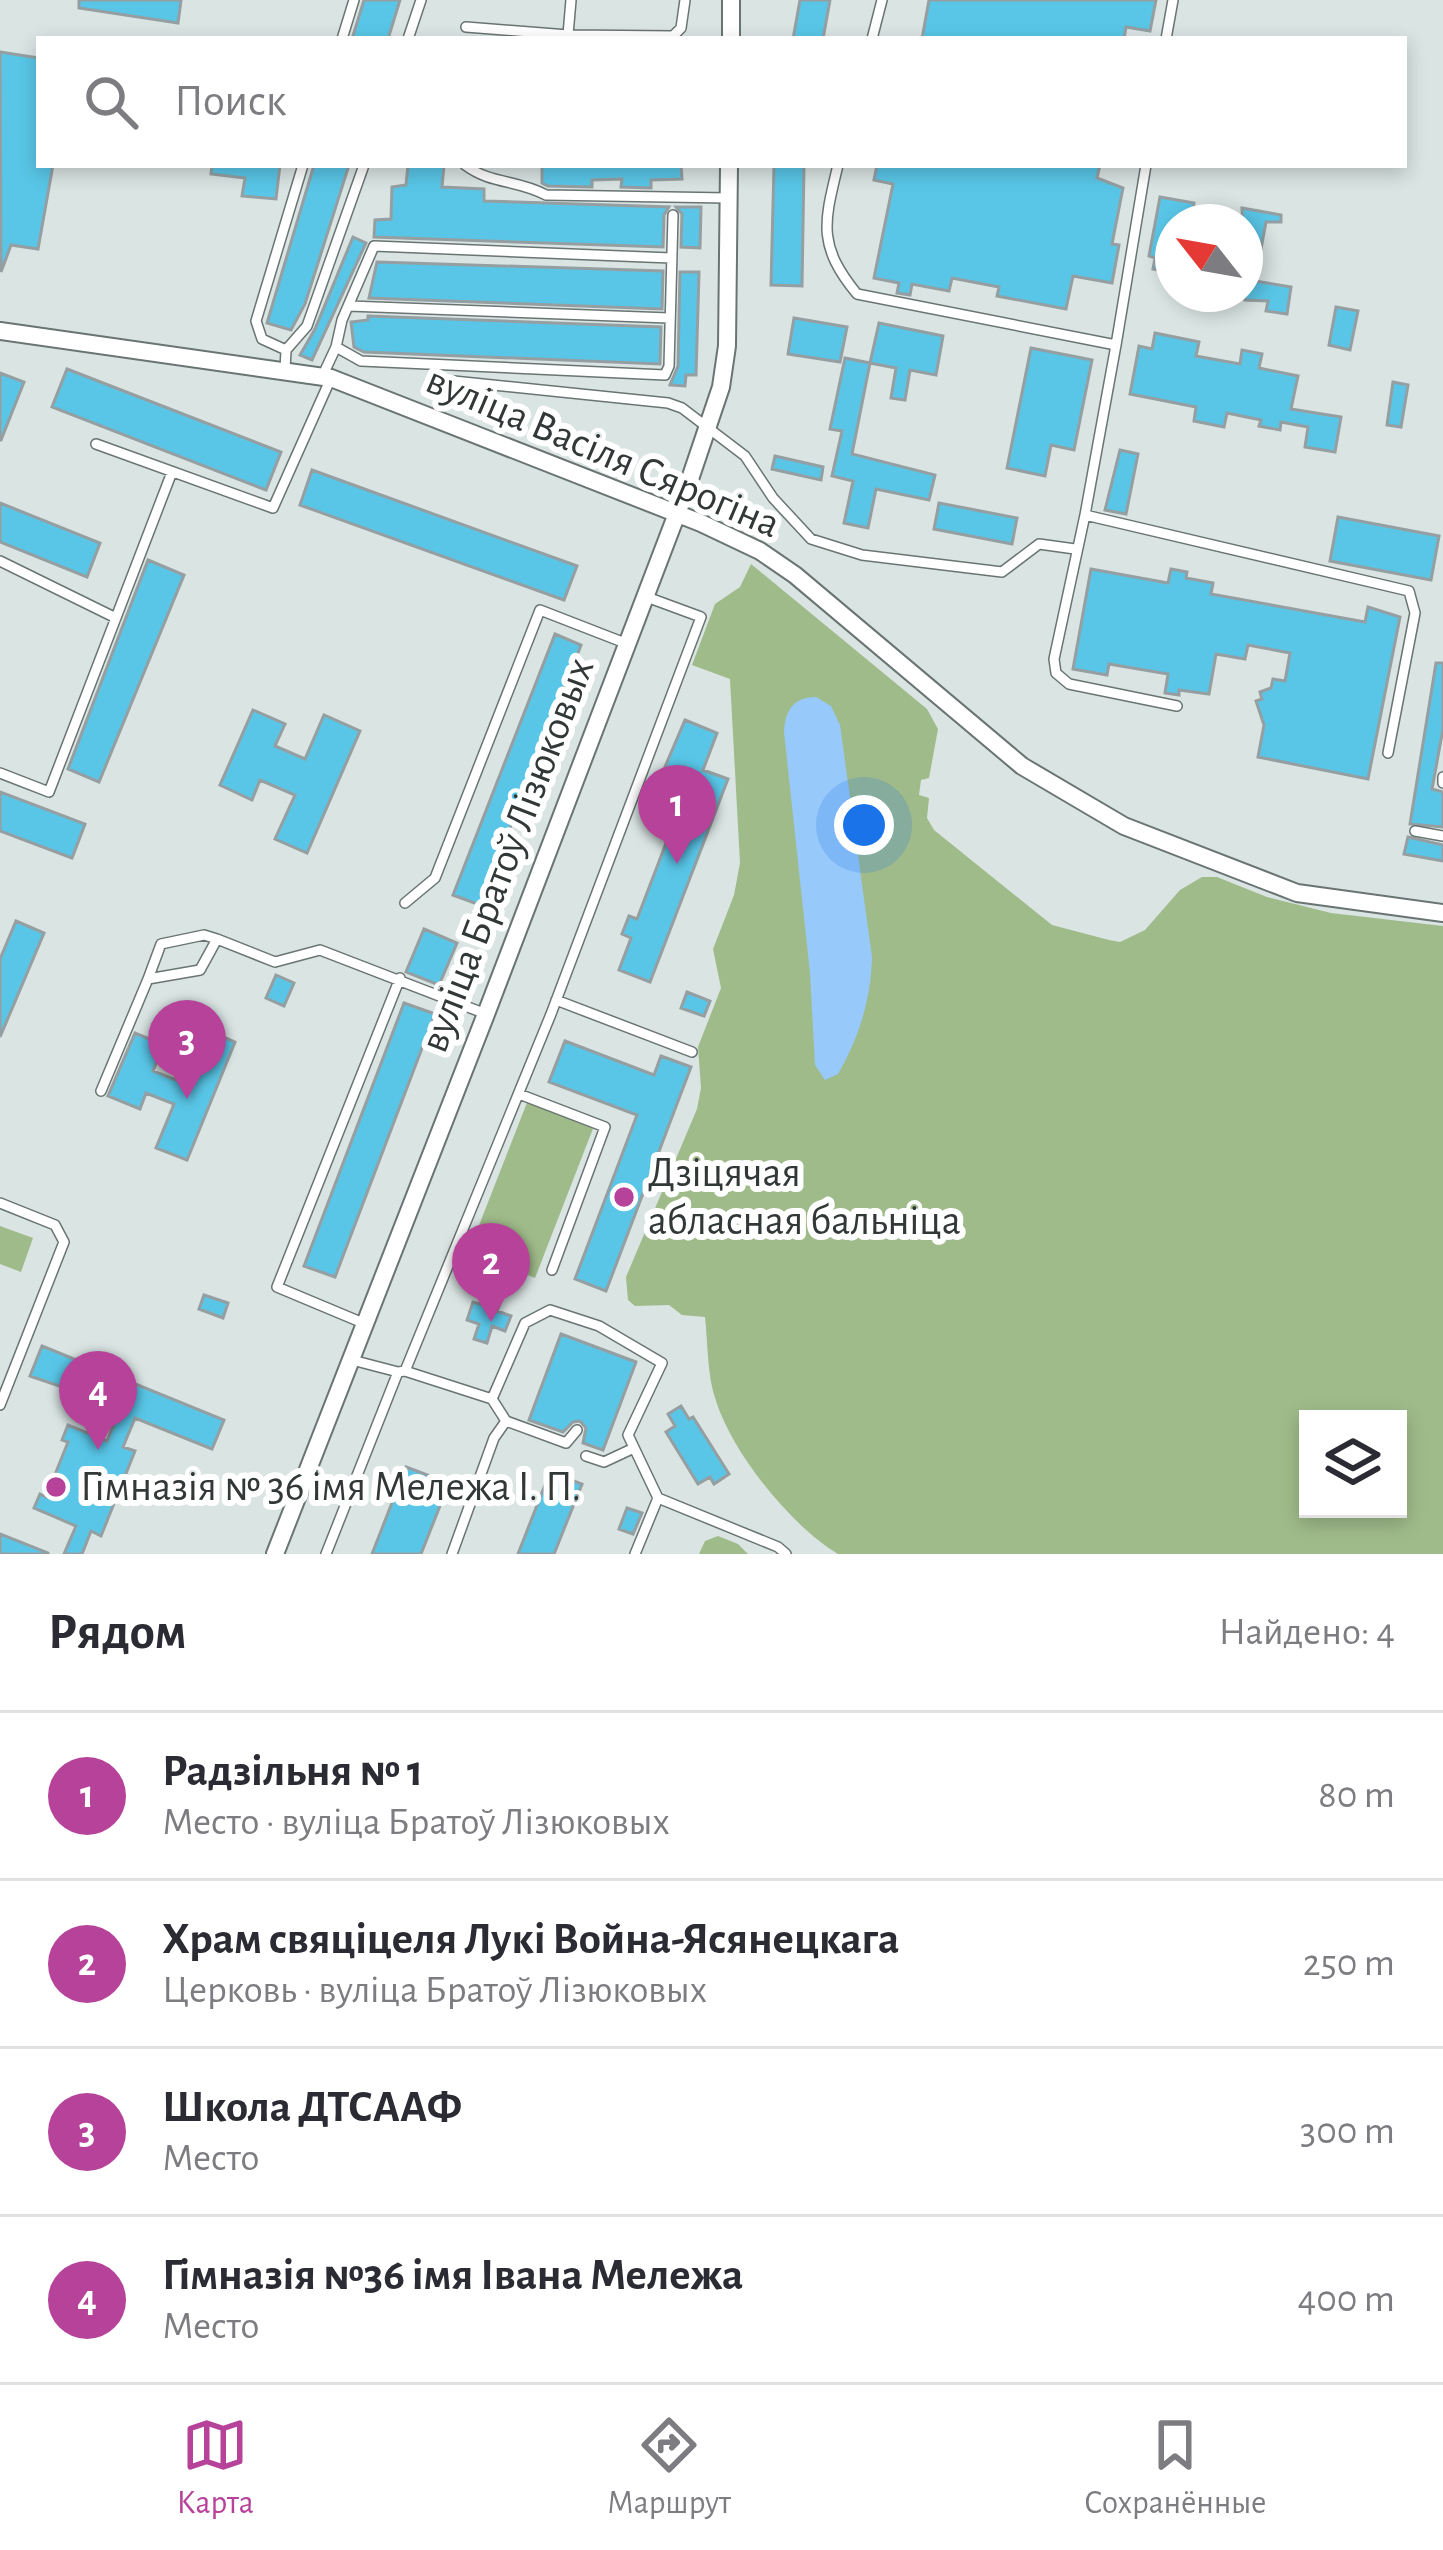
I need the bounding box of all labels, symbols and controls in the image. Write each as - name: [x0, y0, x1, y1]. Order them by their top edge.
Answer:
- search box: [36, 36, 1407, 168]
- icon: search: [78, 69, 144, 135]
- text: Поиск: [174, 79, 286, 124]
- north arrow: [1155, 204, 1263, 312]
- street label: вуліца Васіля Сярогіна: [420, 359, 786, 545]
- street label: вуліца Братоў Лізюковых: [412, 652, 602, 1058]
- pin: 1: [638, 765, 716, 864]
- your location: [834, 795, 894, 855]
- pin: 3: [148, 1000, 226, 1099]
- place label: Дзіцячая абласная бальніца: [648, 1152, 961, 1242]
- marker: Дзіцячая абласная бальніца: [611, 1184, 637, 1210]
- pin: 2: [452, 1223, 530, 1322]
- pin: 4: [59, 1351, 137, 1450]
- map controls: [1299, 1410, 1407, 1518]
- button: layers: [1299, 1410, 1407, 1518]
- place label: Гімназія № 36 імя Мележа І. П.: [80, 1466, 581, 1508]
- marker: Гімназія № 36 імя Мележа І. П.: [43, 1474, 69, 1500]
- text: Рядом: [48, 1607, 187, 1658]
- text: Найдено: 4: [1219, 1613, 1395, 1652]
- text: Радзільня № 1: [162, 1749, 423, 1794]
- text: 1: [80, 1776, 94, 1815]
- text: 80 m: [1318, 1776, 1395, 1815]
- text: Место · вуліца Братоў Лізюковых: [162, 1803, 670, 1842]
- text: Храм свяціцеля Лукі Война-Ясянецкага: [162, 1917, 899, 1962]
- text: 2: [78, 1944, 96, 1983]
- text: 250 m: [1303, 1944, 1395, 1983]
- text: Церковь · вуліца Братоў Лізюковых: [162, 1971, 707, 2010]
- text: Школа ДТСААФ: [162, 2085, 462, 2130]
- text: 3: [79, 2112, 95, 2151]
- text: 300 m: [1300, 2112, 1395, 2151]
- text: Место: [162, 2139, 259, 2178]
- text: Гімназія №36 імя Івана Мележа: [162, 2253, 743, 2298]
- text: 4: [77, 2280, 97, 2319]
- text: 400 m: [1297, 2280, 1395, 2319]
- text: Место: [162, 2307, 259, 2346]
- tab: Карта: [177, 2412, 254, 2524]
- tab: Маршрут: [607, 2412, 731, 2524]
- tab: Сохранённые: [1084, 2412, 1266, 2524]

